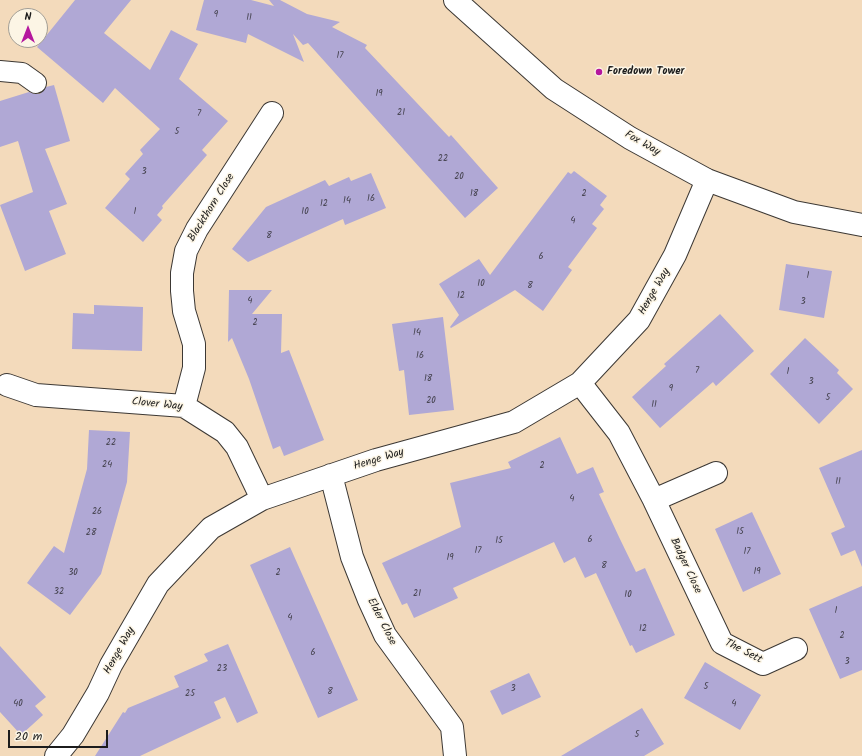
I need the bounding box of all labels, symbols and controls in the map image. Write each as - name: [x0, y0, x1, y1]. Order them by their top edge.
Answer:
- north arrow: [8, 8, 48, 48]
- text: N: [25, 8, 31, 26]
- house number: 9: [214, 10, 218, 20]
- house number: 11: [246, 13, 252, 23]
- house number: 17: [337, 51, 343, 61]
- place label: Foredown Tower: [607, 65, 685, 79]
- marker: Foredown Tower: [594, 67, 604, 77]
- house number: 19: [375, 89, 383, 99]
- house number: 21: [397, 108, 405, 118]
- house number: 7: [197, 109, 201, 119]
- house number: 5: [175, 127, 179, 137]
- street label: Fox Way: [622, 129, 662, 159]
- house number: 22: [438, 154, 448, 164]
- house number: 3: [141, 167, 147, 177]
- street label: Blackthorn Close: [186, 171, 238, 245]
- house number: 20: [454, 172, 464, 182]
- house number: 18: [470, 189, 478, 199]
- house number: 2: [581, 189, 587, 199]
- house number: 16: [367, 194, 375, 204]
- house number: 14: [343, 196, 351, 206]
- house number: 12: [320, 199, 328, 209]
- house number: 1: [134, 207, 136, 217]
- house number: 10: [301, 207, 309, 217]
- house number: 4: [571, 216, 575, 226]
- house number: 8: [266, 231, 272, 241]
- house number: 6: [538, 252, 544, 262]
- street label: Henge Way: [636, 266, 674, 318]
- house number: 1: [807, 271, 809, 281]
- house number: 10: [477, 279, 485, 289]
- house number: 8: [527, 281, 533, 291]
- house number: 12: [457, 291, 465, 301]
- house number: 4: [248, 296, 252, 306]
- house number: 3: [800, 297, 806, 307]
- house number: 2: [252, 318, 258, 328]
- house number: 14: [413, 328, 421, 338]
- house number: 16: [416, 351, 424, 361]
- house number: 7: [695, 366, 699, 376]
- house number: 1: [787, 367, 789, 377]
- house number: 18: [424, 374, 432, 384]
- house number: 3: [808, 377, 814, 387]
- house number: 9: [669, 384, 673, 394]
- house number: 5: [826, 393, 830, 403]
- street label: Clover Way: [131, 396, 183, 414]
- house number: 20: [426, 396, 436, 406]
- house number: 11: [651, 400, 657, 410]
- house number: 22: [106, 438, 116, 448]
- street label: Henge Way: [352, 446, 406, 474]
- house number: 24: [102, 460, 112, 470]
- house number: 2: [539, 461, 545, 471]
- house number: 11: [835, 477, 841, 487]
- house number: 4: [570, 494, 574, 504]
- house number: 26: [92, 507, 102, 517]
- house number: 15: [736, 527, 744, 537]
- house number: 28: [86, 528, 96, 538]
- house number: 6: [587, 535, 593, 545]
- house number: 15: [495, 536, 503, 546]
- street label: Badger Close: [666, 536, 704, 596]
- house number: 17: [475, 546, 481, 556]
- house number: 17: [744, 547, 750, 557]
- house number: 19: [446, 553, 454, 563]
- house number: 8: [601, 561, 607, 571]
- house number: 19: [753, 567, 761, 577]
- house number: 30: [68, 568, 78, 578]
- house number: 2: [275, 568, 281, 578]
- house number: 32: [54, 587, 64, 597]
- house number: 21: [413, 589, 421, 599]
- house number: 10: [624, 590, 632, 600]
- street label: Elder Close: [363, 596, 399, 648]
- house number: 1: [835, 606, 837, 616]
- house number: 4: [288, 613, 292, 623]
- house number: 12: [639, 624, 647, 634]
- street label: Henge Way: [102, 625, 138, 677]
- house number: 2: [839, 631, 845, 641]
- street label: The Sett: [722, 637, 764, 667]
- house number: 6: [310, 648, 316, 658]
- house number: 3: [844, 657, 850, 667]
- house number: 23: [217, 664, 227, 674]
- house number: 5: [704, 682, 708, 692]
- house number: 3: [510, 684, 516, 694]
- house number: 8: [327, 687, 333, 697]
- house number: 25: [185, 689, 195, 699]
- house number: 40: [13, 699, 23, 709]
- house number: 4: [732, 699, 736, 709]
- scale bar: [10, 722, 110, 748]
- text: 20 m: [15, 727, 42, 746]
- house number: 5: [635, 730, 639, 740]

